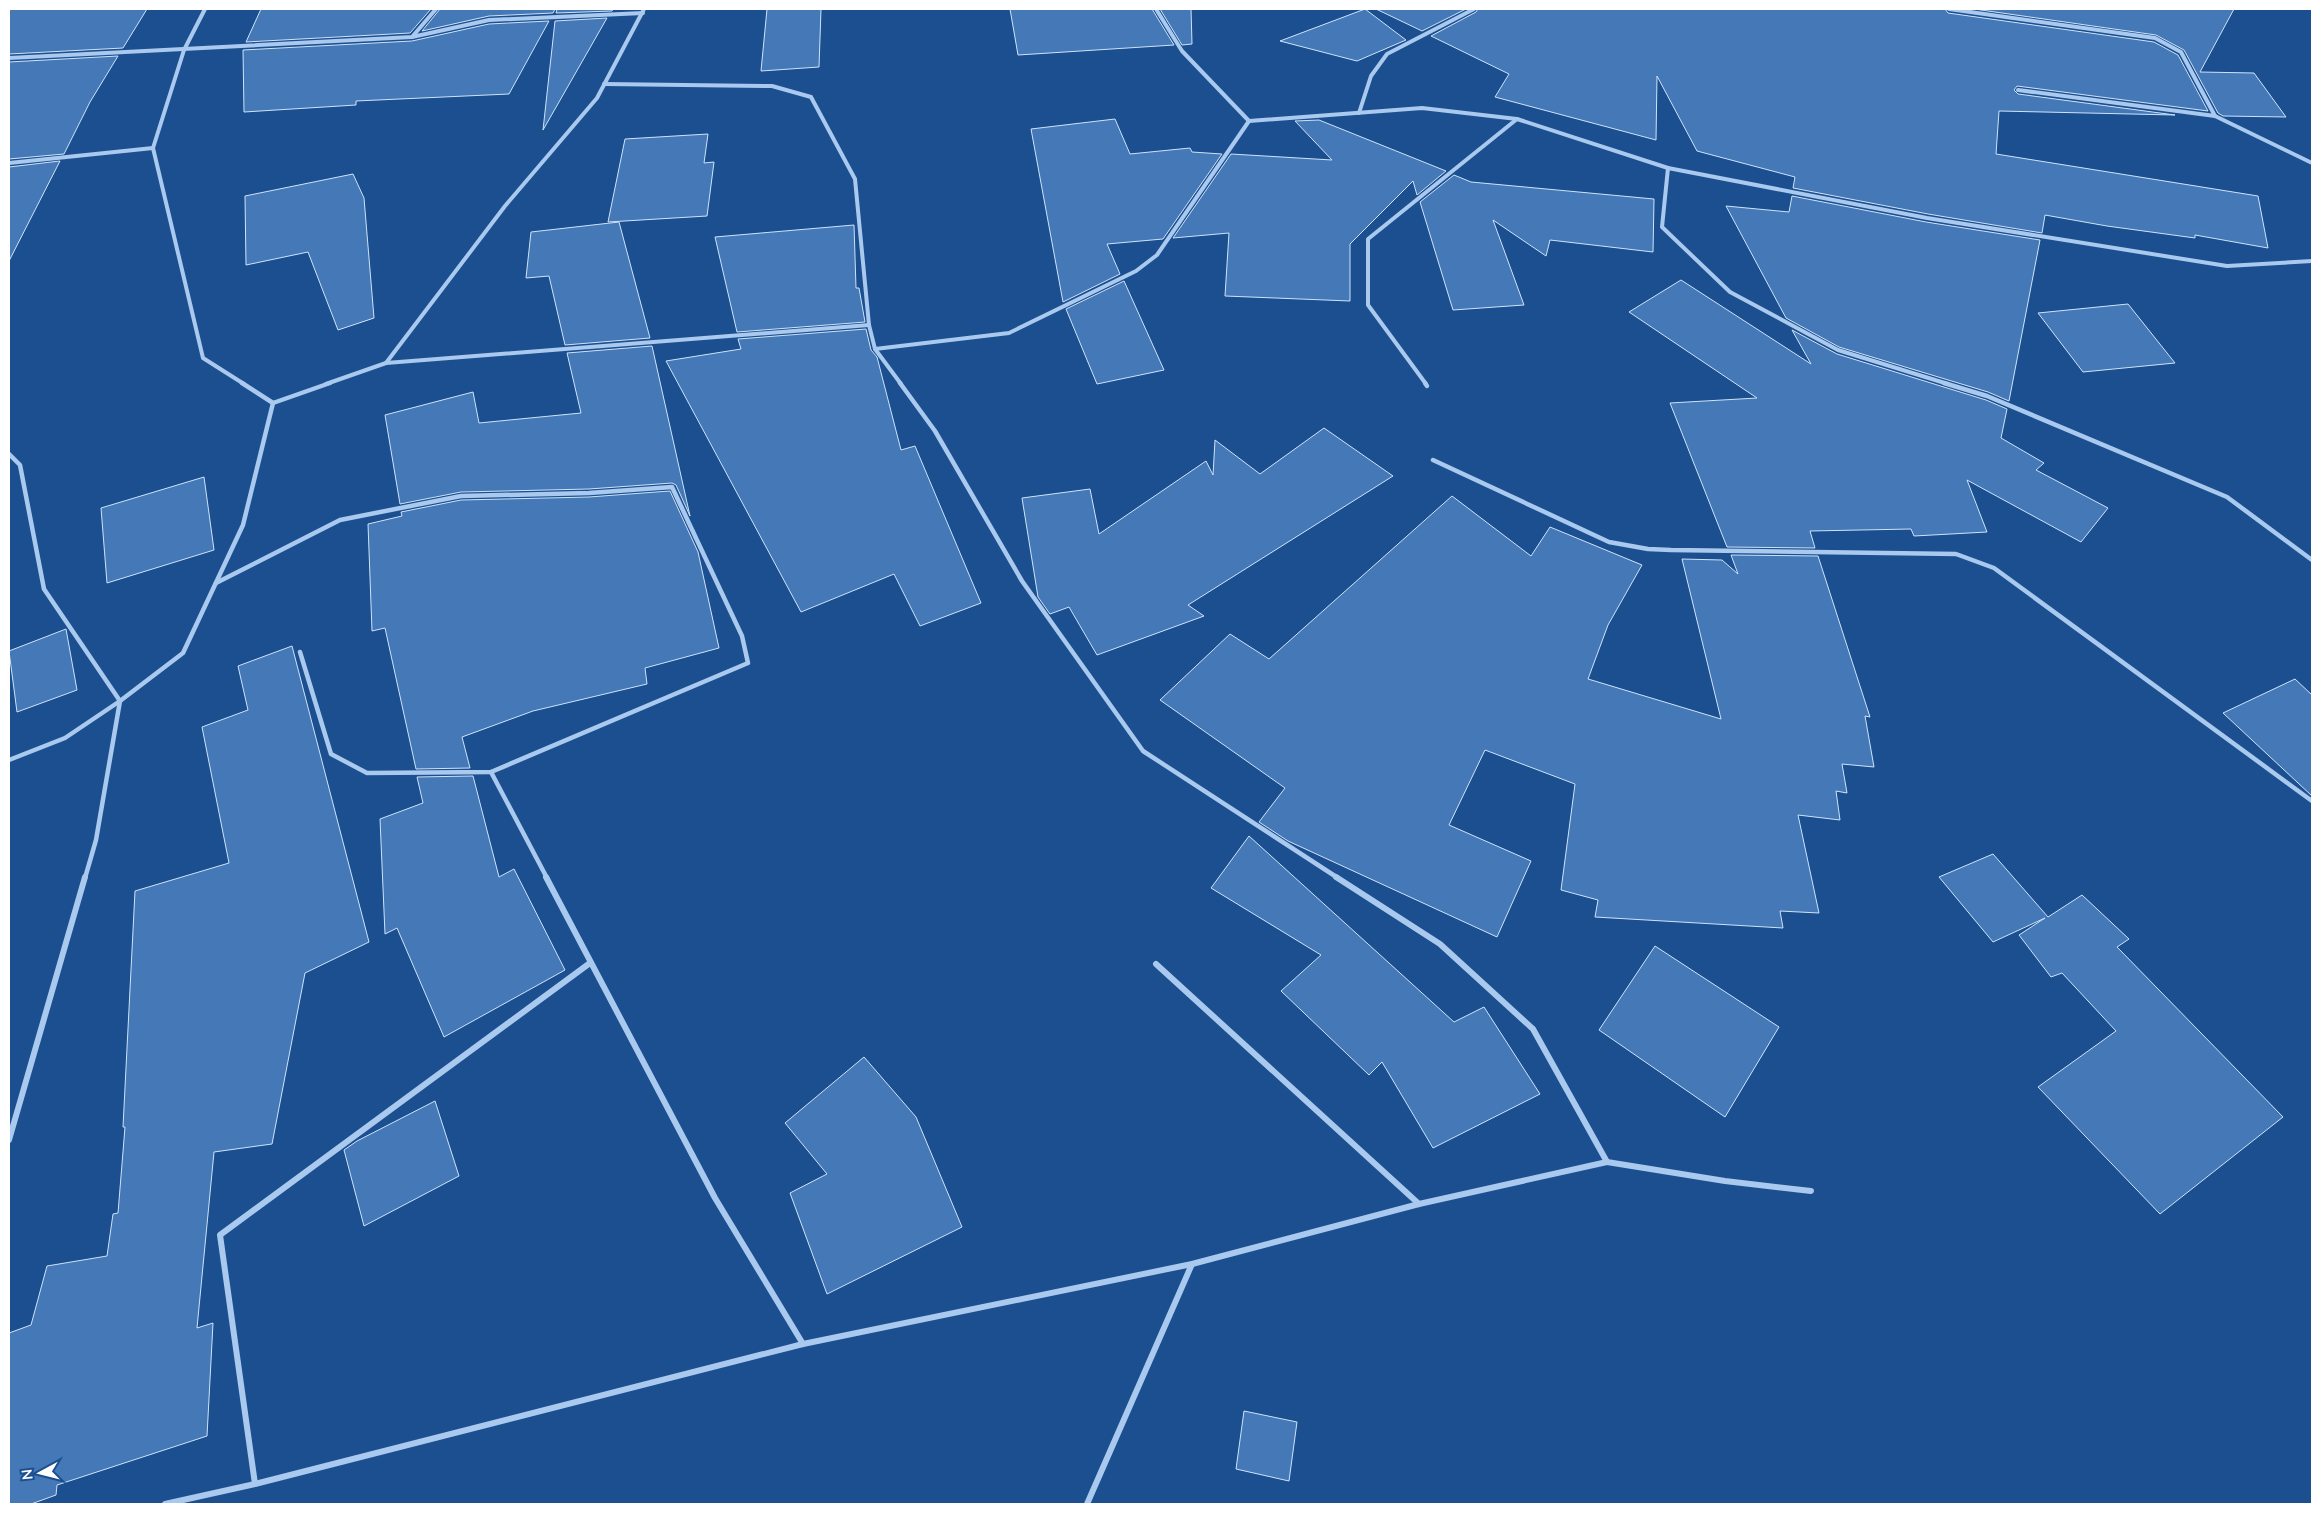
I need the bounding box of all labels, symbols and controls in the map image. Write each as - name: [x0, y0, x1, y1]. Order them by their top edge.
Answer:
- north arrow: [15, 1448, 65, 1498]
- text: N: [18, 1468, 36, 1481]

